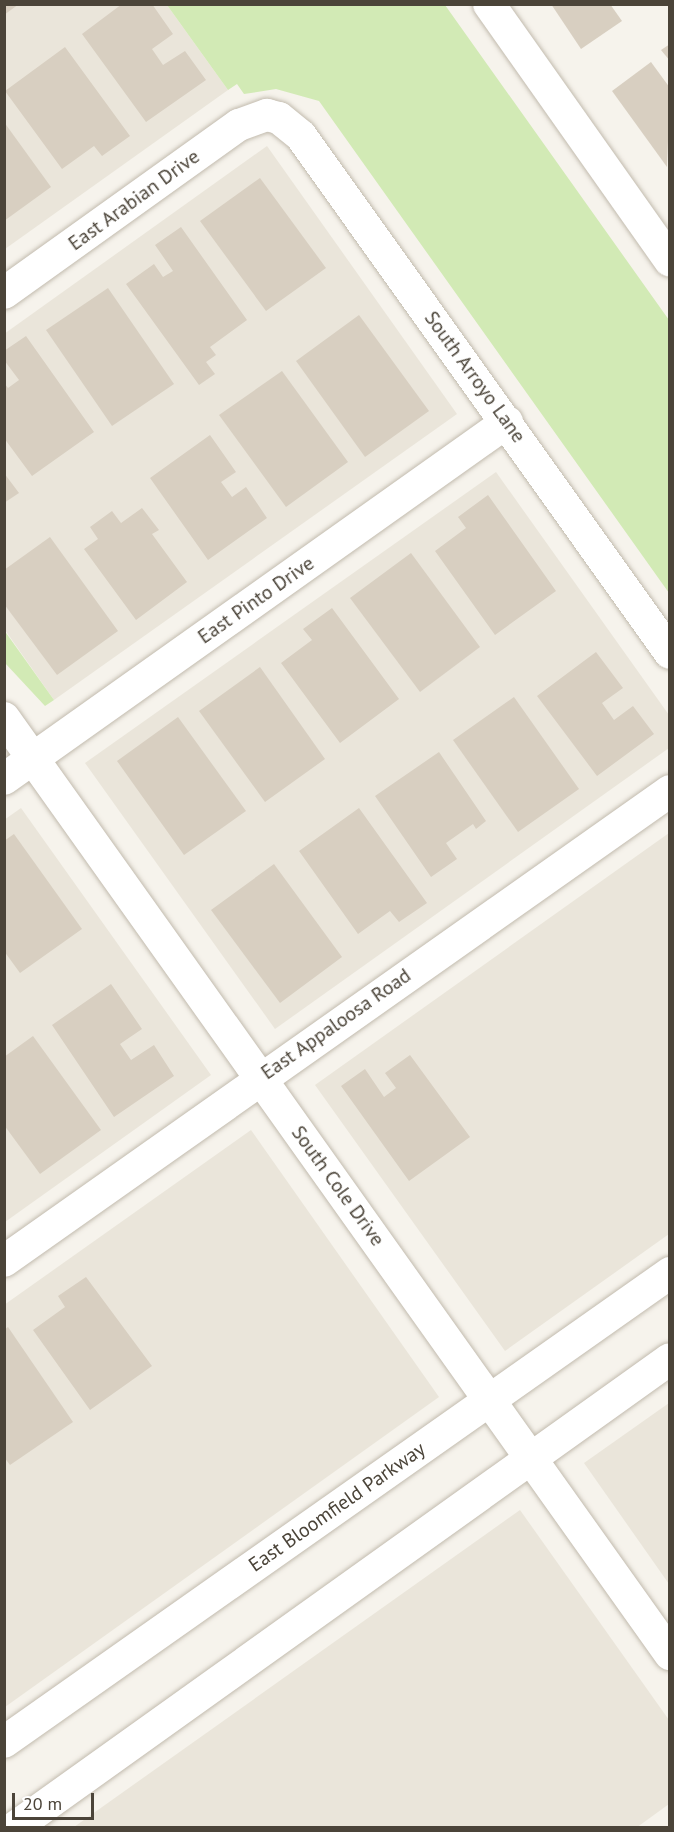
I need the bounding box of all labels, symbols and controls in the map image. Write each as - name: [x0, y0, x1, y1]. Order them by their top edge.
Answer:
- street label: East Arabian Drive: [64, 144, 204, 256]
- street label: South Arroyo Lane: [419, 306, 531, 448]
- street label: East Pinto Drive: [193, 551, 319, 649]
- street label: East Appaloosa Road: [256, 963, 416, 1085]
- street label: South Cole Drive: [286, 1121, 390, 1251]
- street label: East Bloomfield Parkway: [244, 1437, 430, 1577]
- scale bar: [15, 1781, 98, 1819]
- text: 20 m: [23, 1792, 62, 1815]

